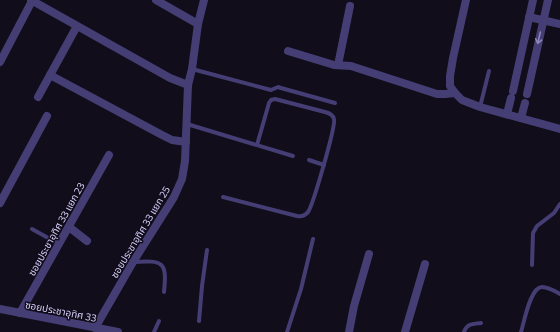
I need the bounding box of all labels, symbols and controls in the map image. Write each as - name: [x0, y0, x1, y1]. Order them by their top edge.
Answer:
- one-way arrow: [535, 31, 543, 44]
- street label: ซอยประชาอุทิศ 33 แยก 23: [25, 180, 88, 278]
- street label: ซอยประชาอุทิศ 33 แยก 25: [108, 184, 173, 281]
- street label: ซอยประชาอุทิศ 33: [24, 298, 98, 325]

